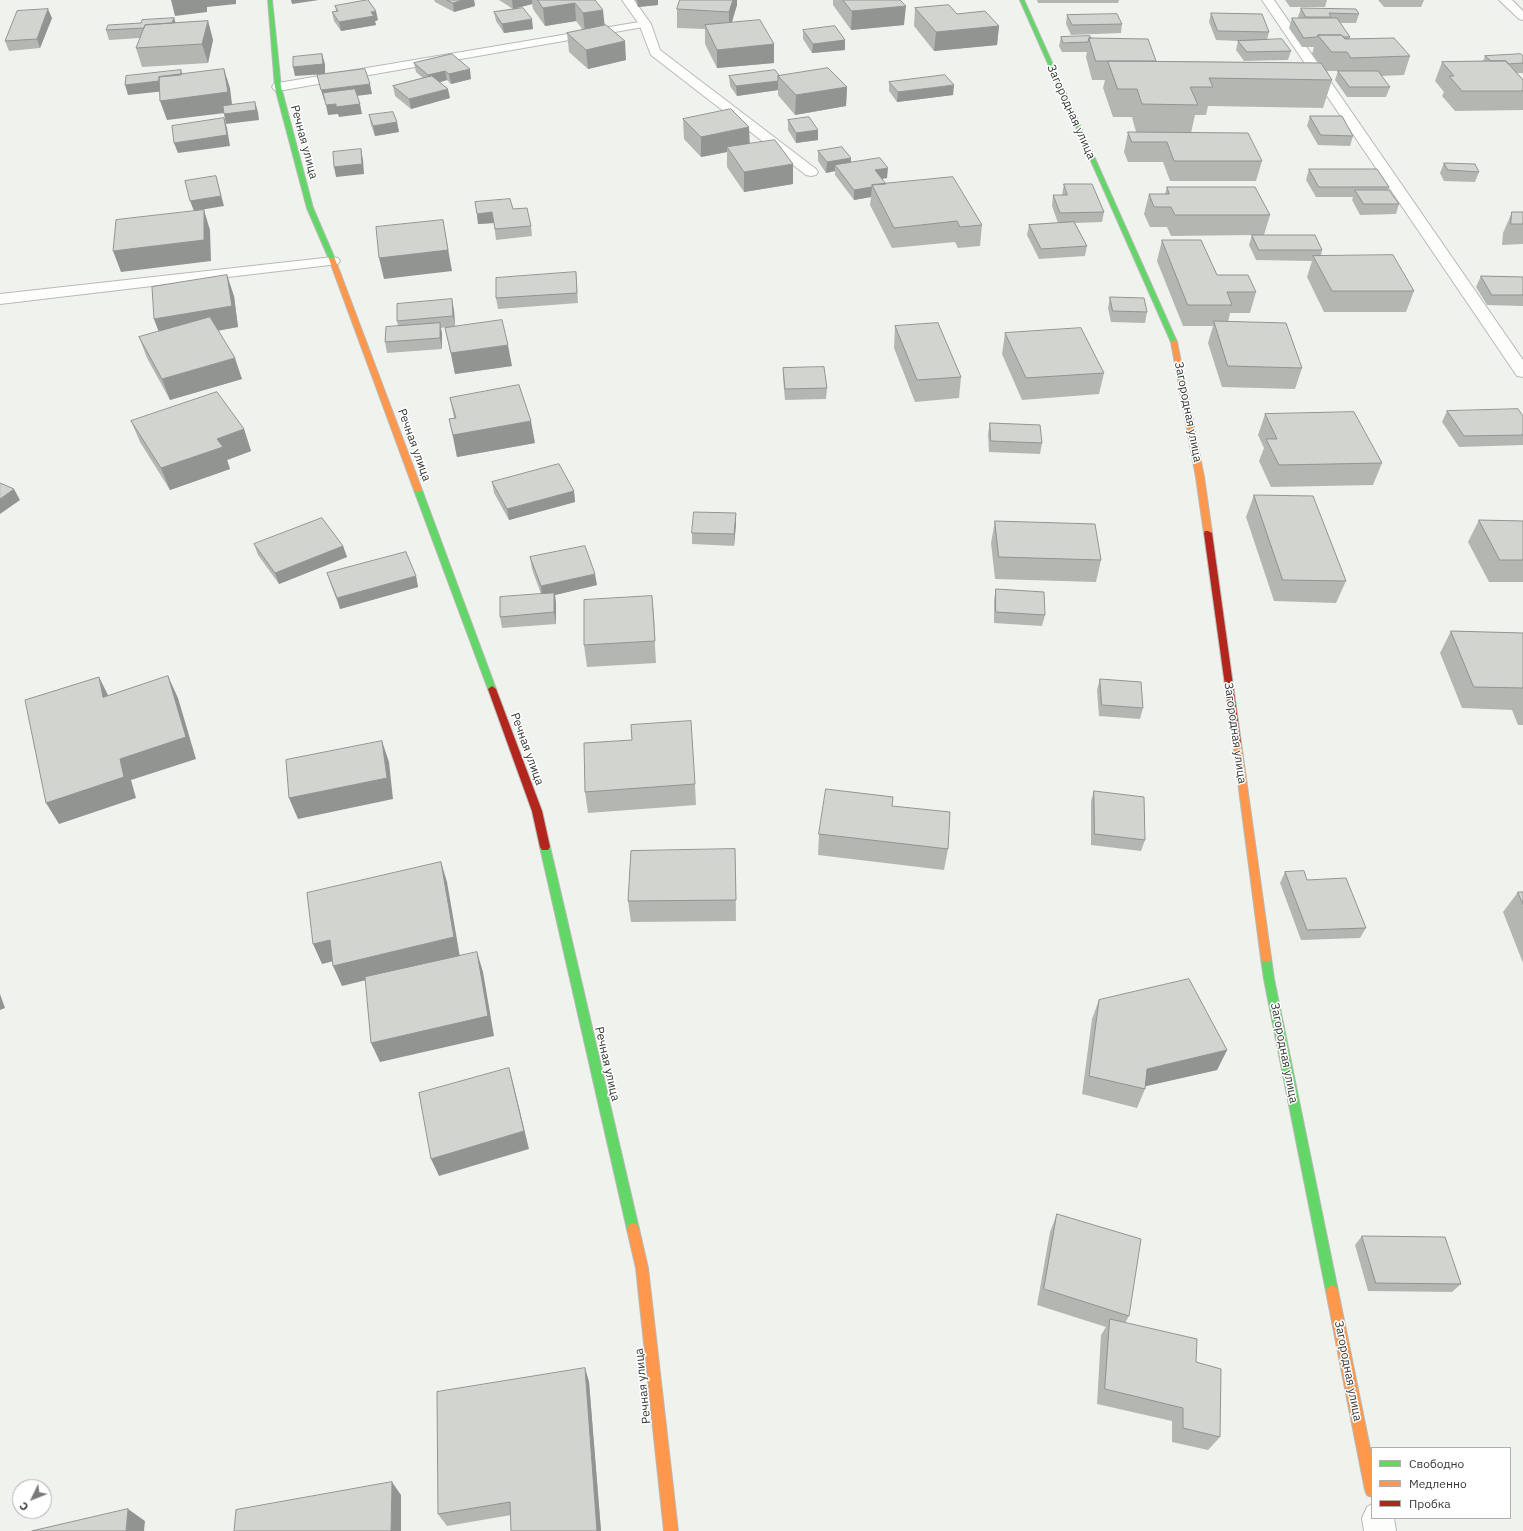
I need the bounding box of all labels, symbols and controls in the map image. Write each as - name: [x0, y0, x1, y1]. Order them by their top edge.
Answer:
- street label: Загородная улица: [1044, 62, 1098, 162]
- street label: Речная улица: [287, 103, 321, 181]
- street label: Загородная улица: [1171, 361, 1205, 463]
- street label: Речная улица: [394, 407, 434, 483]
- street label: Загородная улица: [1221, 681, 1249, 785]
- street label: Речная улица: [507, 711, 547, 787]
- street label: Загородная улица: [1267, 1002, 1301, 1104]
- street label: Речная улица: [591, 1025, 623, 1103]
- street label: Загородная улица: [1331, 1320, 1365, 1422]
- street label: Речная улица: [632, 1347, 654, 1425]
- legend: [1371, 1447, 1511, 1519]
- text: Свободно: [1409, 1456, 1464, 1471]
- text: Медленно: [1409, 1476, 1467, 1491]
- north arrow: [12, 1479, 52, 1519]
- text: Пробка: [1409, 1496, 1451, 1511]
- text: С: [16, 1499, 32, 1514]

